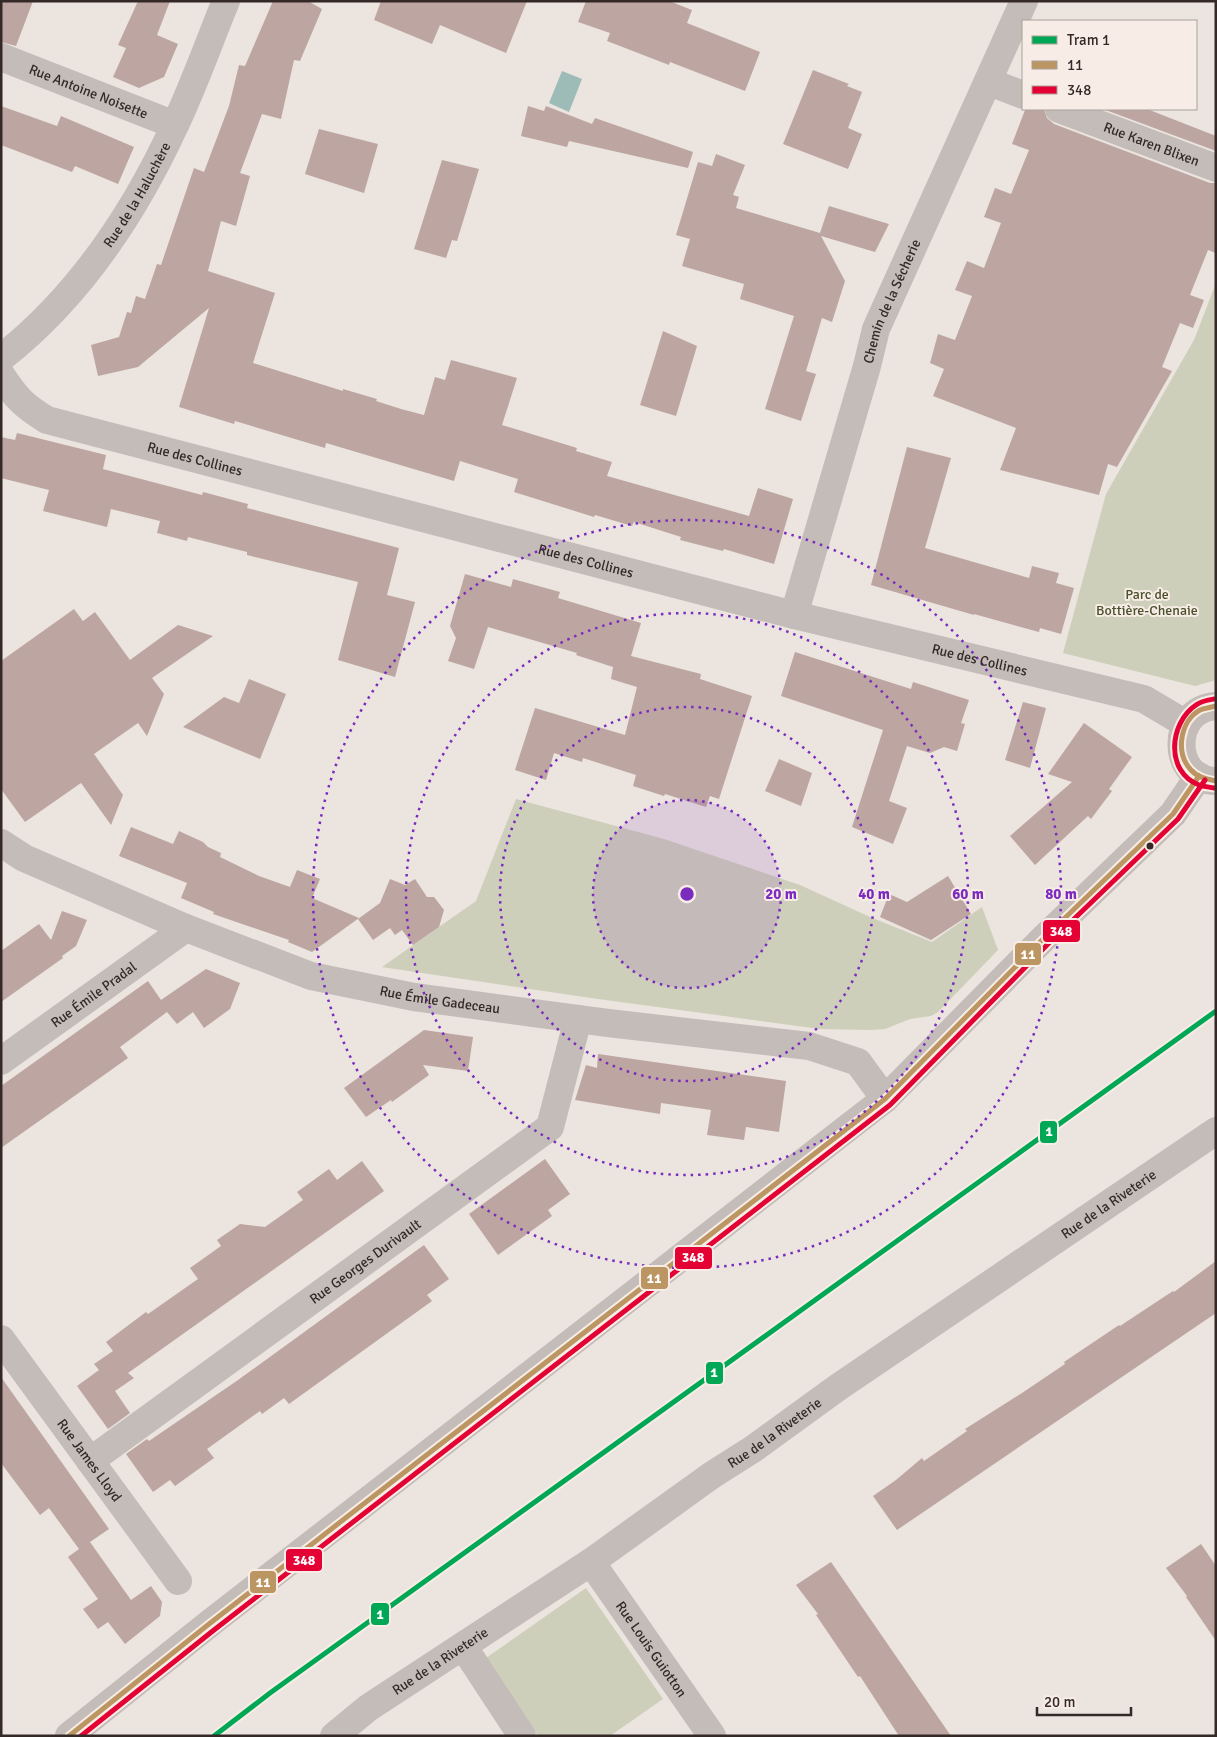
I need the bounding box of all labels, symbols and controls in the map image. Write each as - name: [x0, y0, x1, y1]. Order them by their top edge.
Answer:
- legend: [1022, 20, 1197, 110]
- text: Tram 1: [1067, 31, 1110, 49]
- text: 11: [1067, 56, 1083, 74]
- street label: Rue Antoine Noisette: [27, 60, 150, 122]
- text: 348: [1067, 81, 1091, 99]
- street label: Rue Karen Blixen: [1101, 118, 1202, 170]
- street label: Rue de la Haluchère: [99, 139, 174, 251]
- street label: Chemin de la Sécherie: [859, 236, 924, 365]
- street label: Rue des Collines: [146, 438, 244, 479]
- street label: Rue des Collines: [536, 540, 635, 581]
- park label: Parc de Bottière-Chenaie: [1096, 586, 1198, 619]
- street label: Rue des Collines: [930, 640, 1029, 679]
- unlabelled marker: [1145, 841, 1155, 851]
- centre of rings: [678, 885, 696, 903]
- text: 20 m: [765, 885, 797, 903]
- text: 40 m: [858, 885, 890, 903]
- text: 60 m: [952, 885, 984, 903]
- text: 80 m: [1045, 885, 1077, 903]
- line badge: 348: [1042, 919, 1081, 943]
- text: 348: [1050, 923, 1073, 940]
- line badge: 11: [1014, 942, 1042, 966]
- text: 11: [1020, 946, 1036, 963]
- street label: Rue Émile Pradal: [47, 958, 140, 1031]
- street label: Rue Émile Gadeceau: [378, 982, 501, 1017]
- line badge: 1: [1039, 1120, 1058, 1144]
- text: 1: [1045, 1123, 1053, 1140]
- street label: Rue de la Riveterie: [1058, 1166, 1159, 1242]
- street label: Rue Georges Durivault: [306, 1215, 424, 1307]
- line badge: 348: [674, 1246, 713, 1270]
- text: 348: [682, 1249, 705, 1266]
- line badge: 11: [640, 1266, 669, 1290]
- text: 11: [646, 1270, 662, 1287]
- line badge: 1: [705, 1361, 724, 1385]
- text: 1: [710, 1364, 718, 1381]
- street label: Rue de la Riveterie: [724, 1394, 825, 1472]
- street label: Rue James Lloyd: [54, 1415, 125, 1505]
- line badge: 348: [285, 1548, 323, 1572]
- text: 348: [293, 1552, 316, 1569]
- line badge: 11: [249, 1570, 277, 1594]
- text: 11: [255, 1574, 271, 1591]
- street label: Rue Louis Guiotton: [612, 1598, 691, 1700]
- line badge: 1: [370, 1602, 390, 1626]
- text: 1: [376, 1606, 384, 1623]
- street label: Rue de la Riveterie: [389, 1623, 491, 1698]
- scale bar: [1037, 1684, 1131, 1716]
- text: 20 m: [1044, 1693, 1075, 1711]

